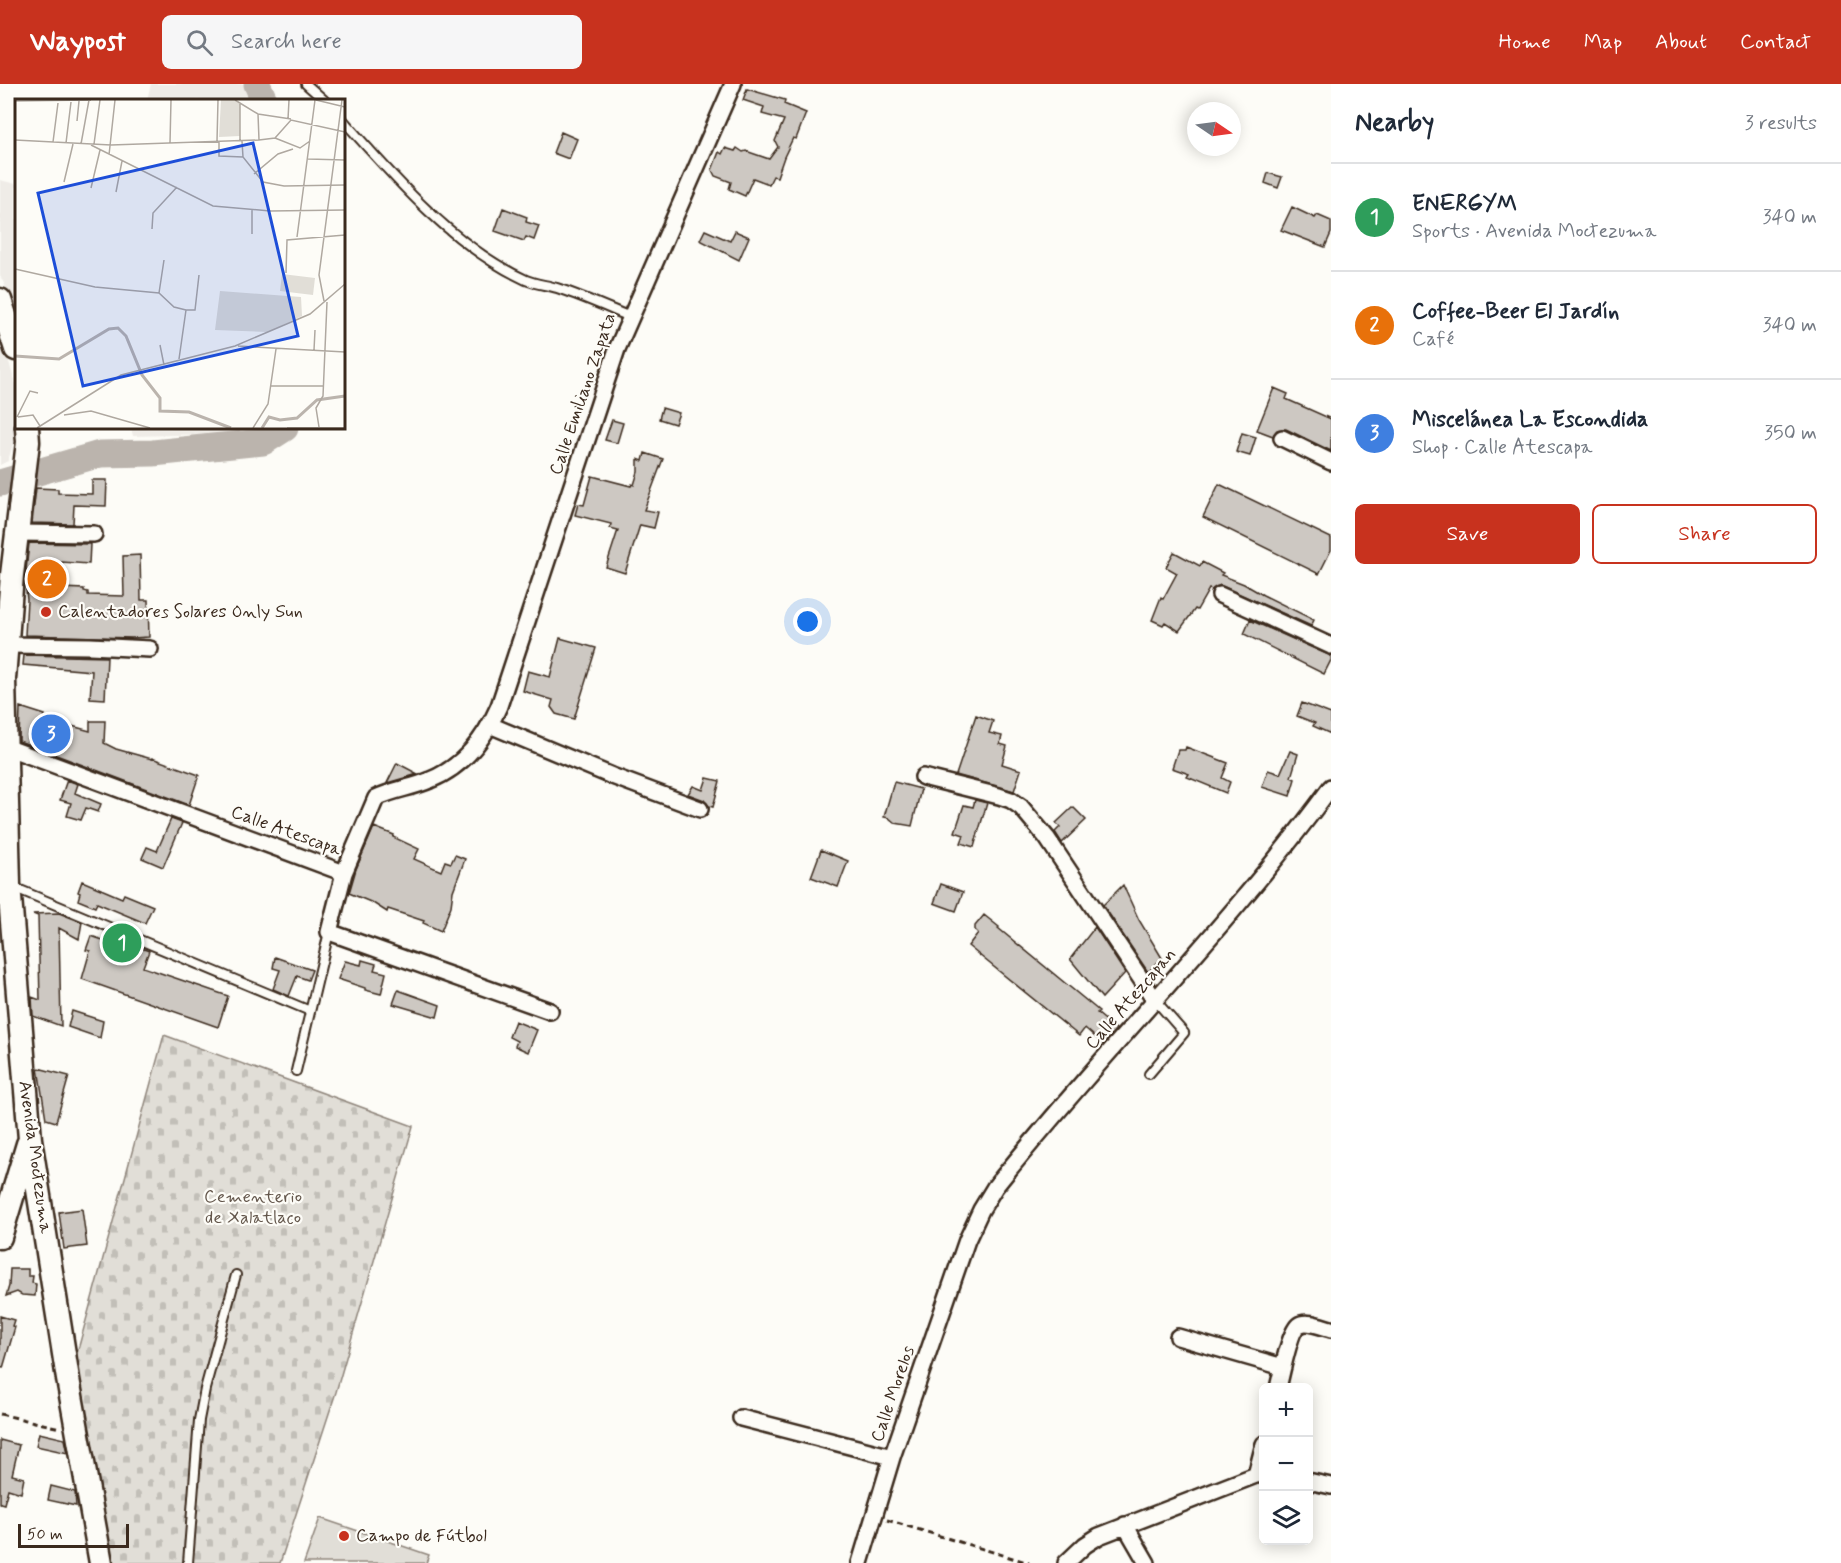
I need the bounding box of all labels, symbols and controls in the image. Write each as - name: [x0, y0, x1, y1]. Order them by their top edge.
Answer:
- search box: [162, 15, 582, 69]
- text: Waypost: [30, 24, 126, 61]
- icon: search: [183, 26, 216, 59]
- text: Search here: [231, 28, 342, 56]
- text: Home: [1499, 28, 1551, 56]
- text: Map: [1584, 28, 1622, 56]
- text: About: [1655, 28, 1707, 56]
- text: Contact: [1740, 28, 1811, 56]
- inset map: [15, 99, 345, 429]
- north arrow: [1187, 102, 1241, 156]
- text: Nearby: [1355, 106, 1434, 140]
- text: 3 results: [1745, 110, 1817, 137]
- text: ENERGYM: [1412, 190, 1517, 218]
- text: 1: [1370, 204, 1379, 231]
- text: 340 m: [1762, 204, 1817, 231]
- text: Sports · Avenida Moctezuma: [1412, 218, 1656, 245]
- text: Coffee-Beer El Jardín: [1412, 298, 1619, 326]
- street label: Calle Emiliano Zapata: [544, 310, 622, 478]
- text: 2: [1370, 312, 1379, 339]
- text: 340 m: [1762, 312, 1817, 339]
- text: Café: [1412, 326, 1454, 353]
- text: Miscelánea La Escondida: [1412, 406, 1648, 434]
- text: 3: [1370, 420, 1379, 447]
- text: 350 m: [1764, 420, 1817, 447]
- text: Shop · Calle Atescapa: [1412, 434, 1593, 461]
- button: Save: [1355, 504, 1580, 564]
- button: Share: [1592, 504, 1817, 564]
- pin: 2: [28, 556, 66, 602]
- place label: Calentadores Solares Only Sun: [58, 600, 303, 624]
- marker: Calentadores Solares Only Sun: [39, 605, 53, 619]
- your location: [793, 607, 822, 636]
- pin: 3: [32, 712, 70, 756]
- street label: Calle Atescapa: [228, 800, 345, 862]
- pin: 1: [102, 920, 142, 966]
- street label: Calle Atezcapan: [1080, 943, 1182, 1055]
- street label: Avenida Moctezuma: [12, 1079, 58, 1235]
- park label: Cementerio de Xalatlaco: [204, 1185, 302, 1230]
- street label: Calle Morelos: [865, 1343, 921, 1445]
- map controls: [1259, 1383, 1313, 1545]
- button: +: [1259, 1383, 1313, 1437]
- button: −: [1259, 1437, 1313, 1491]
- button: layers: [1259, 1491, 1313, 1545]
- scale bar: [18, 1521, 129, 1548]
- text: 50 m: [27, 1524, 63, 1545]
- place label: Campo de Fútbol: [356, 1524, 487, 1548]
- marker: Campo de Fútbol: [337, 1529, 351, 1543]

